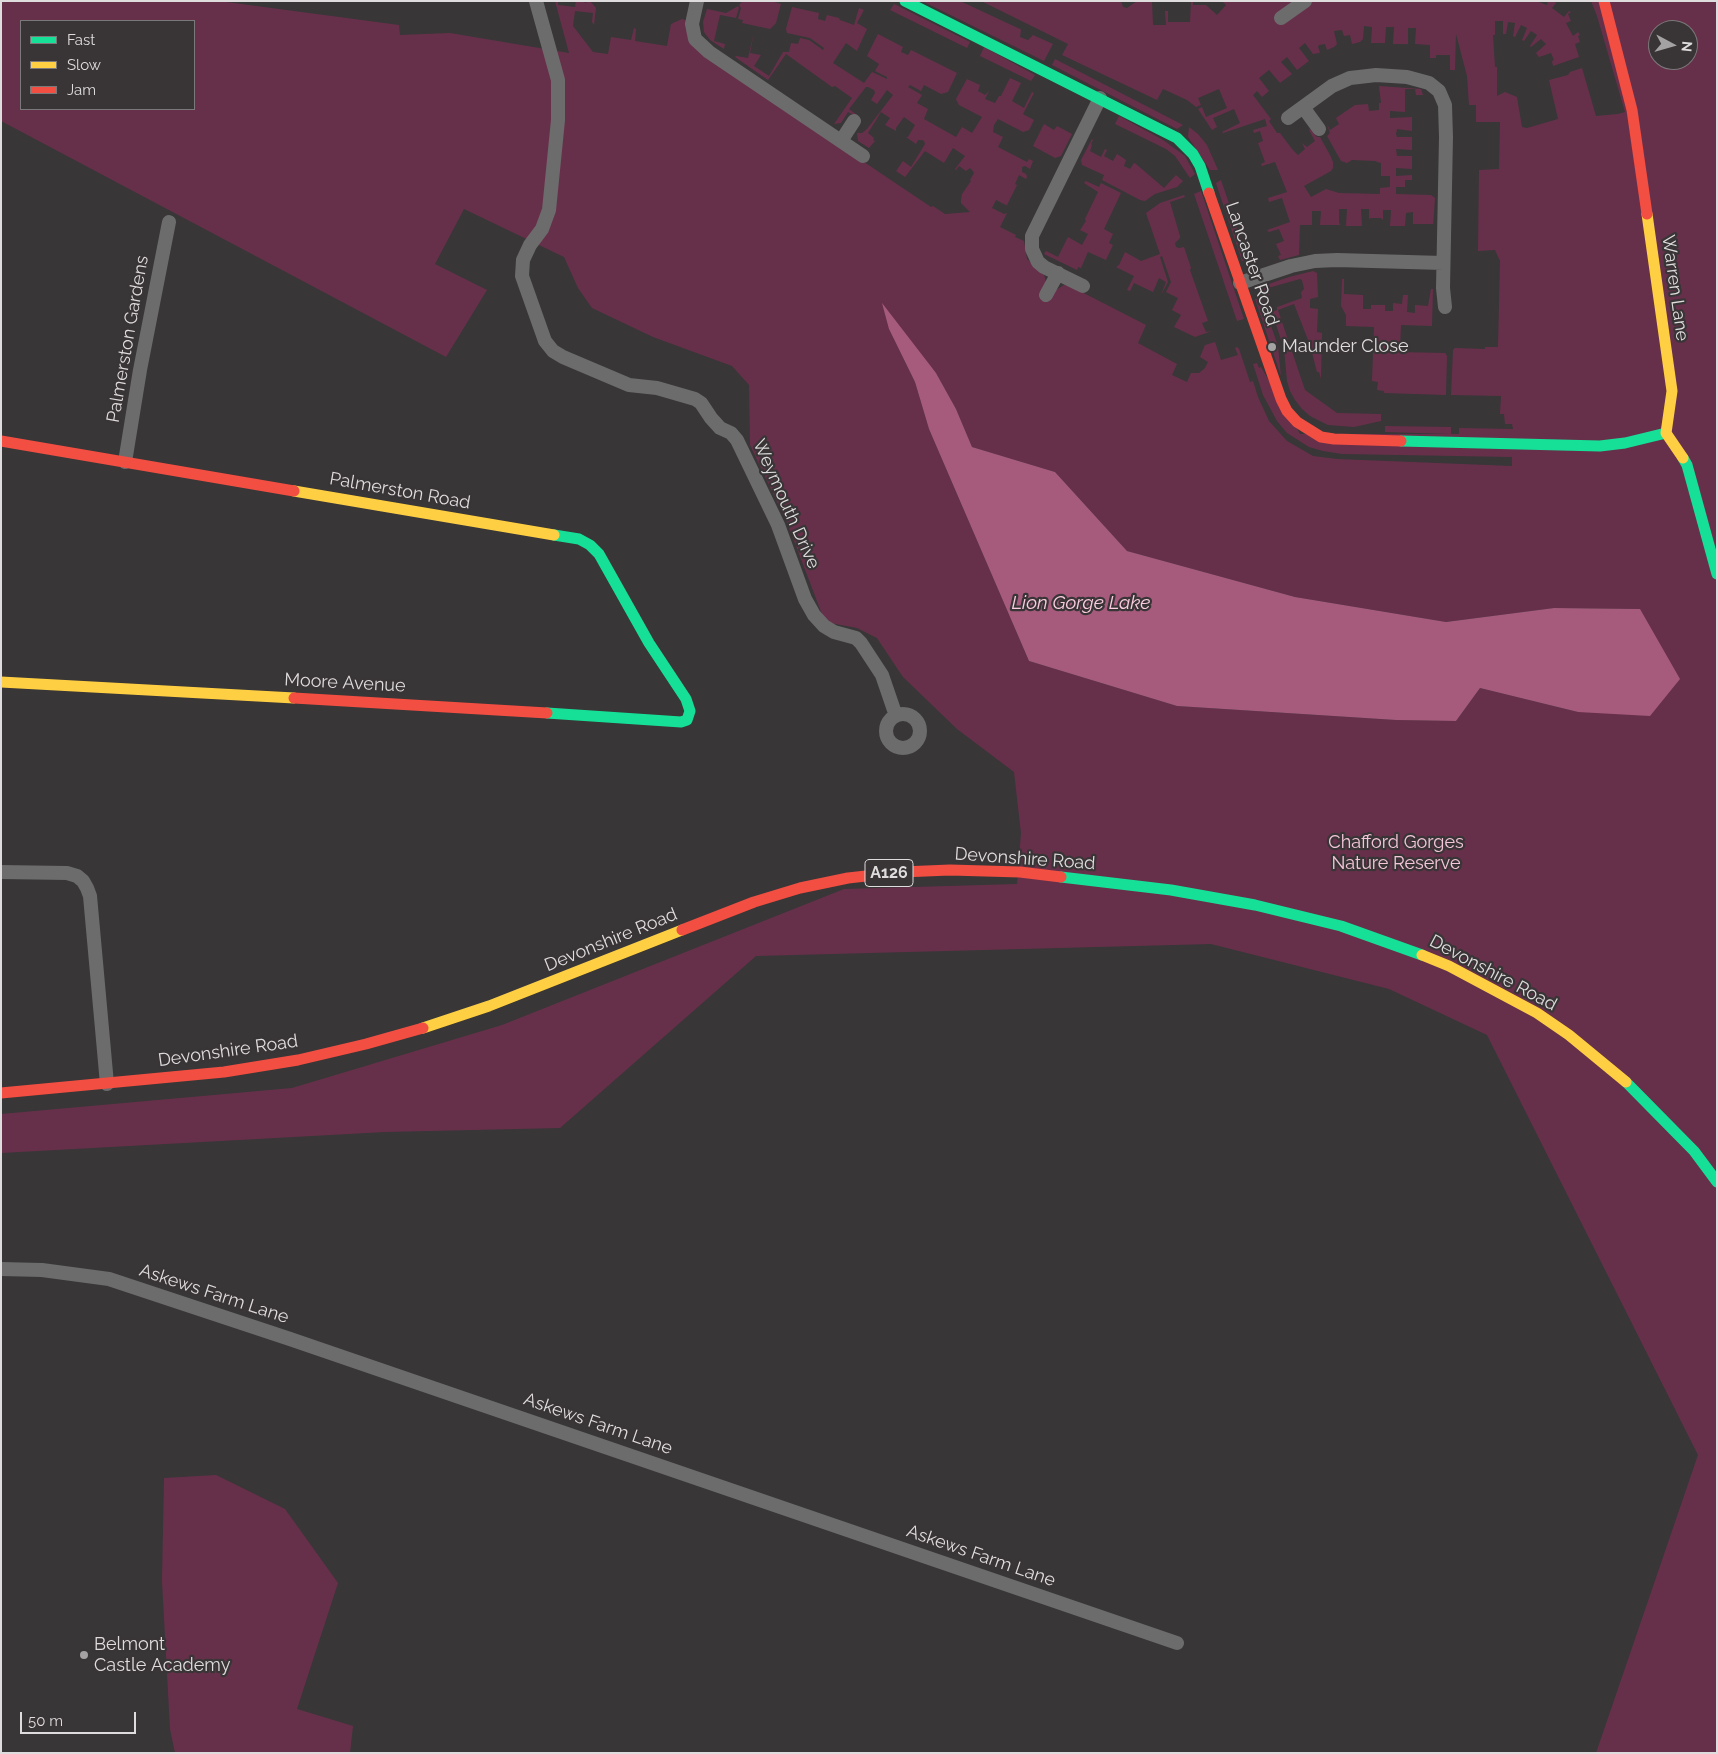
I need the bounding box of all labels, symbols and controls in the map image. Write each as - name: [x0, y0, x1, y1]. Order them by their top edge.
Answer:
- legend: [20, 20, 195, 110]
- north arrow: [1648, 20, 1698, 70]
- text: Fast: [67, 31, 95, 49]
- text: N: [1678, 40, 1695, 53]
- text: Slow: [67, 56, 101, 74]
- text: Jam: [67, 81, 96, 99]
- street label: Lancaster Road: [1221, 199, 1283, 329]
- street label: Warren Lane: [1657, 233, 1693, 343]
- street label: Palmerston Gardens: [103, 254, 153, 424]
- place label: Maunder Close: [1282, 336, 1409, 358]
- marker: Maunder Close: [1266, 341, 1278, 353]
- street label: Weymouth Drive: [748, 436, 824, 572]
- street label: Palmerston Road: [328, 468, 472, 514]
- water label: Lion Gorge Lake: [1012, 592, 1150, 614]
- street label: Moore Avenue: [284, 669, 406, 697]
- park label: Chafford Gorges Nature Reserve: [1328, 832, 1464, 874]
- street label: Devonshire Road: [954, 843, 1096, 875]
- road number: A126: [865, 860, 913, 886]
- street label: Devonshire Road: [542, 904, 680, 976]
- street label: Devonshire Road: [1426, 930, 1560, 1016]
- street label: Devonshire Road: [157, 1030, 299, 1072]
- street label: Askews Farm Lane: [137, 1260, 291, 1328]
- street label: Askews Farm Lane: [521, 1388, 675, 1460]
- street label: Askews Farm Lane: [904, 1520, 1058, 1592]
- place label: Belmont Castle Academy: [94, 1634, 230, 1676]
- marker: Belmont Castle Academy: [78, 1649, 90, 1661]
- scale bar: [22, 1702, 139, 1734]
- text: 50 m: [28, 1712, 63, 1730]

